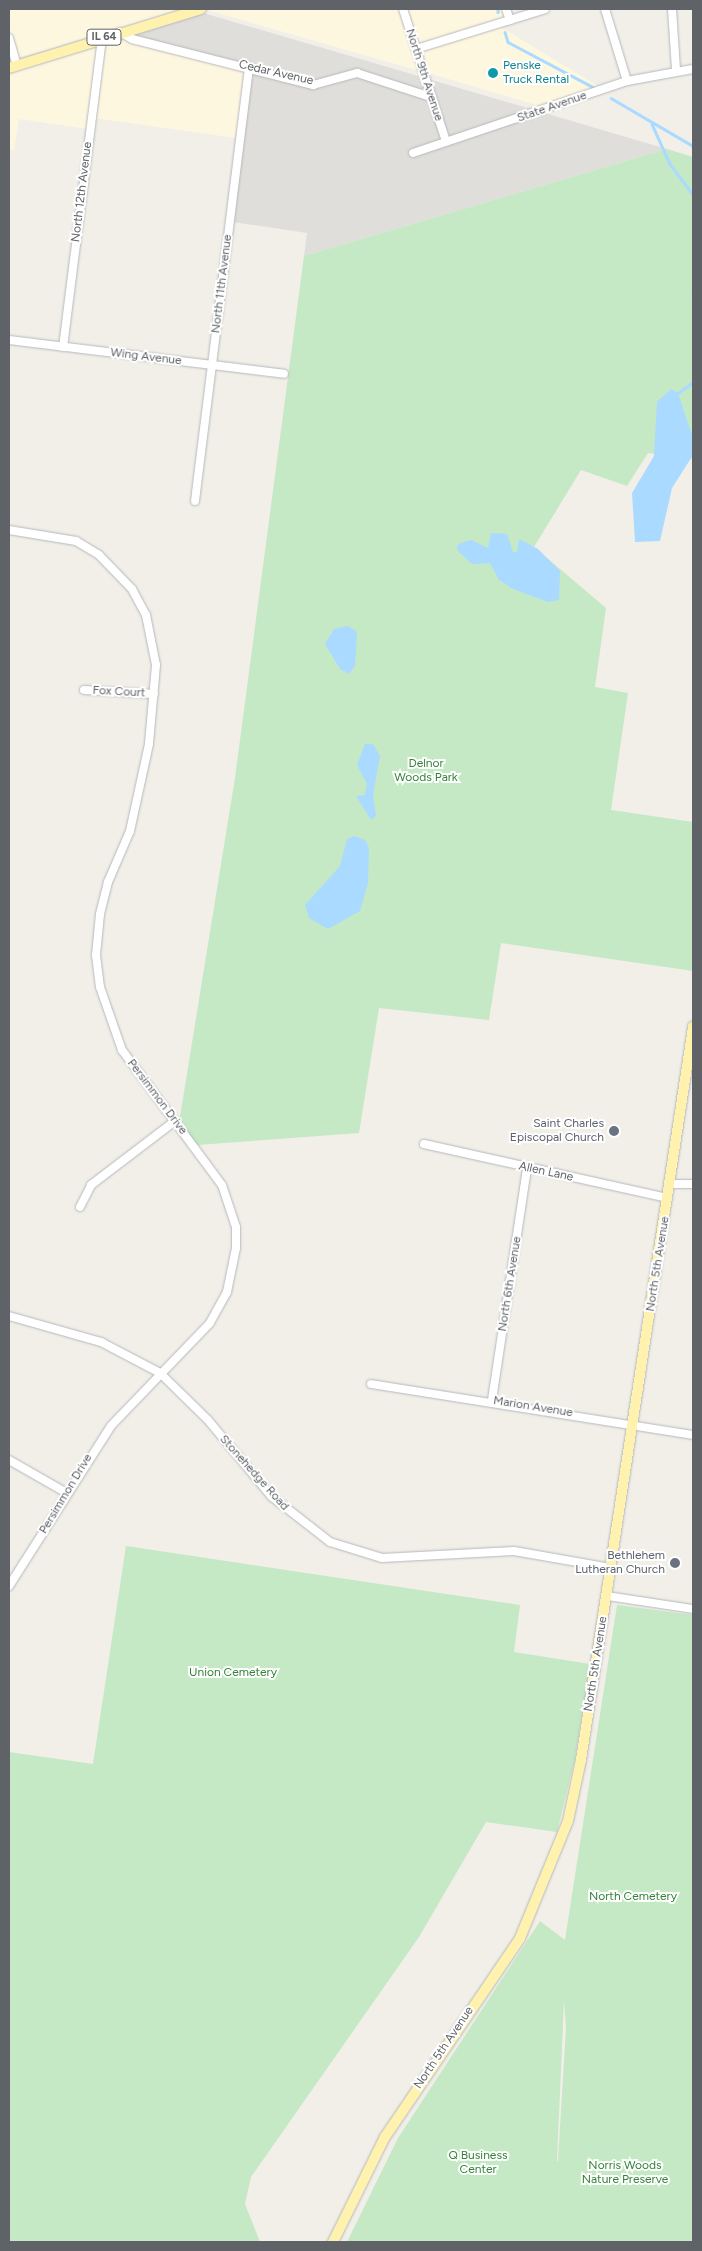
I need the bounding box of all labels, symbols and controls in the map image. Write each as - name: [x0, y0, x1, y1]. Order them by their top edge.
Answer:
- street label: North 9th Avenue: [402, 27, 446, 123]
- road number: IL 64: [85, 28, 123, 46]
- street label: Cedar Avenue: [237, 57, 315, 89]
- place label: Penske Truck Rental: [503, 59, 569, 87]
- marker: Penske Truck Rental: [487, 67, 499, 79]
- street label: State Avenue: [515, 88, 589, 126]
- street label: North 12th Avenue: [69, 141, 95, 243]
- street label: North 11th Avenue: [209, 234, 235, 334]
- street label: Wing Avenue: [110, 345, 182, 369]
- street label: Fox Court: [92, 683, 146, 701]
- park label: Delnor Woods Park: [394, 757, 458, 785]
- street label: Persimmon Drive: [124, 1056, 190, 1138]
- place label: Saint Charles Episcopal Church: [510, 1117, 604, 1145]
- marker: Saint Charles Episcopal Church: [608, 1125, 620, 1137]
- street label: Allen Lane: [517, 1159, 575, 1185]
- street label: North 5th Avenue: [643, 1215, 673, 1313]
- street label: North 6th Avenue: [495, 1235, 525, 1333]
- street label: Marion Avenue: [492, 1394, 574, 1420]
- street label: Stonehedge Road: [216, 1432, 292, 1514]
- street label: Persimmon Drive: [36, 1451, 96, 1537]
- place label: Bethlehem Lutheran Church: [575, 1549, 665, 1577]
- marker: Bethlehem Lutheran Church: [669, 1557, 681, 1569]
- street label: North 5th Avenue: [581, 1615, 611, 1713]
- park label: Union Cemetery: [189, 1666, 277, 1680]
- park label: North Cemetery: [589, 1890, 677, 1904]
- street label: North 5th Avenue: [411, 2004, 477, 2092]
- park label: Q Business Center: [448, 2149, 508, 2177]
- park label: Norris Woods Nature Preserve: [582, 2159, 668, 2187]

